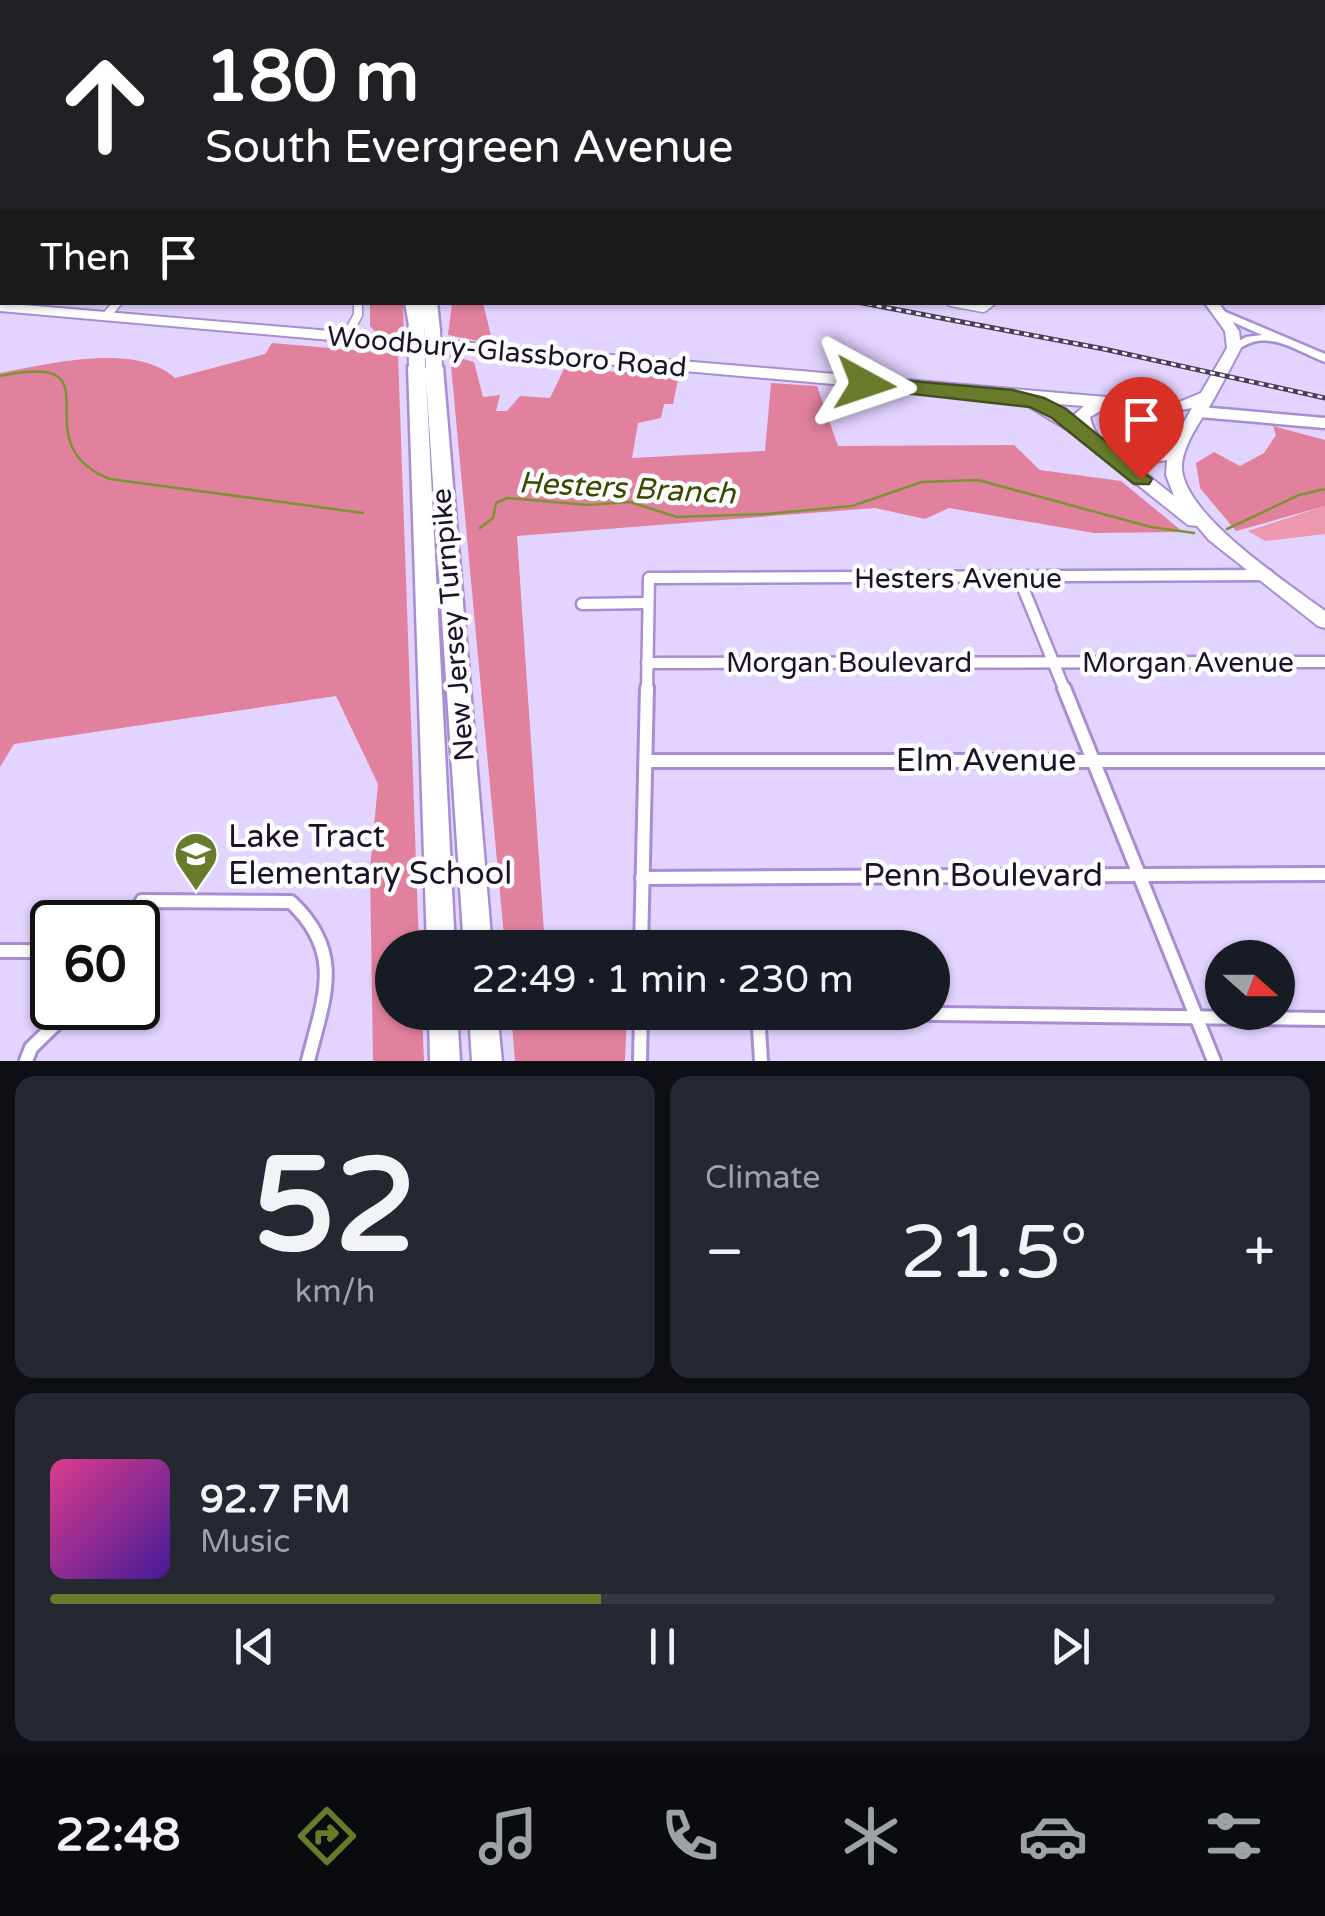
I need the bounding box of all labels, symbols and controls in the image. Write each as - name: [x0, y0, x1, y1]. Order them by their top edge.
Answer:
- text: 180 m: [205, 36, 419, 120]
- icon: ahead: [40, 40, 170, 170]
- text: South Evergreen Avenue: [205, 121, 733, 175]
- icon: arrive: [151, 230, 206, 285]
- text: Then: [40, 235, 131, 281]
- street label: Woodbury-Glassboro Road: [326, 319, 688, 385]
- position arrow: [813, 332, 917, 436]
- pin: [1099, 377, 1184, 480]
- icon: arrive: [1114, 392, 1169, 447]
- water label: Hesters Branch: [518, 464, 737, 513]
- street label: New Jersey Turnpike: [424, 487, 482, 763]
- street label: Hesters Avenue: [854, 562, 1062, 596]
- street label: Morgan Boulevard: [726, 646, 972, 680]
- street label: Morgan Avenue: [1082, 646, 1294, 680]
- street label: Elm Avenue: [896, 742, 1076, 780]
- place label: Lake Tract Elementary School: [228, 818, 512, 893]
- school or university icon: Lake Tract Elementary School: [173, 831, 219, 892]
- street label: Penn Boulevard: [863, 857, 1103, 895]
- speed limit sign: 60: [30, 900, 160, 1030]
- north arrow: [1205, 940, 1295, 1030]
- map controls: [1205, 940, 1295, 1030]
- text: 22:49 · 1 min · 230 m: [471, 957, 854, 1003]
- text: 52: [253, 1130, 417, 1286]
- text: Climate: [705, 1159, 820, 1197]
- text: 21.5°: [900, 1208, 1088, 1298]
- text: −: [705, 1220, 744, 1286]
- text: +: [1244, 1220, 1275, 1286]
- text: km/h: [295, 1273, 375, 1311]
- text: 92.7 FM: [200, 1477, 351, 1523]
- text: Music: [200, 1523, 290, 1561]
- icon: previous: [227, 1619, 282, 1674]
- icon: pause: [635, 1619, 690, 1674]
- icon: next: [1043, 1619, 1098, 1674]
- icon: directions: [292, 1801, 362, 1871]
- icon: music: [473, 1801, 543, 1871]
- icon: phone: [655, 1801, 725, 1871]
- icon: climate: [836, 1801, 906, 1871]
- icon: car: [1018, 1801, 1088, 1871]
- icon: filters: [1199, 1801, 1269, 1871]
- text: 22:48: [56, 1809, 180, 1863]

